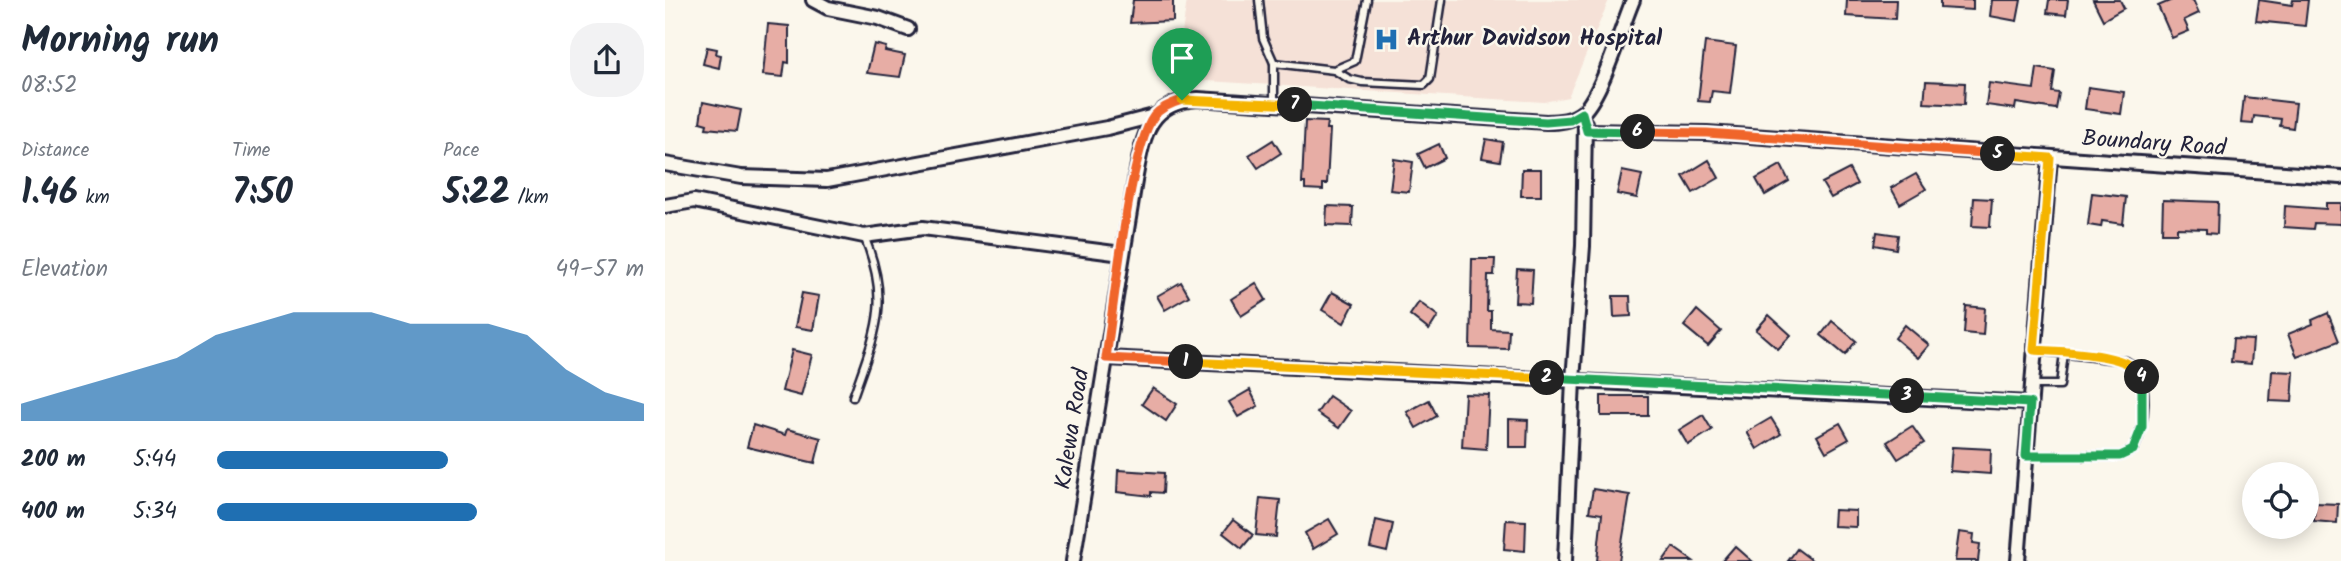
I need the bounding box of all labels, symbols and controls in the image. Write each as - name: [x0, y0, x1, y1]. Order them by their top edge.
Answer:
- text: Morning run: [21, 12, 219, 72]
- place label: Arthur Davidson Hospital: [1407, 21, 1663, 57]
- button: share: [570, 23, 644, 97]
- hospital icon: Arthur Davidson Hospital: [1373, 25, 1401, 53]
- pin: [1152, 28, 1212, 100]
- icon: arrive: [1163, 39, 1201, 77]
- text: 08:52: [21, 68, 78, 104]
- pin: 7: [1277, 88, 1313, 122]
- text: 7: [1290, 89, 1299, 119]
- pin: 6: [1621, 114, 1655, 150]
- text: 6: [1632, 116, 1643, 146]
- street label: Boundary Road: [2081, 121, 2228, 167]
- text: Distance: [21, 136, 89, 166]
- text: Time: [232, 136, 270, 166]
- text: Pace: [443, 136, 479, 166]
- pin: 5: [1981, 136, 2015, 172]
- text: 5: [1993, 138, 2002, 168]
- text: 1.46: [21, 166, 78, 222]
- text: 7:50: [232, 166, 293, 222]
- text: 5:22: [443, 166, 510, 222]
- text: km: [78, 183, 110, 213]
- text: /km: [510, 183, 549, 213]
- text: Elevation: [21, 252, 108, 288]
- text: 49–57 m: [556, 252, 644, 288]
- pin: 1: [1169, 344, 1203, 380]
- text: 1: [1183, 346, 1188, 376]
- pin: 2: [1529, 360, 1565, 396]
- pin: 4: [2125, 360, 2159, 394]
- text: 4: [2136, 361, 2147, 391]
- text: 2: [1541, 362, 1552, 392]
- street label: Kalewa Road: [1046, 365, 1100, 492]
- pin: 3: [1889, 378, 1925, 414]
- text: 3: [1901, 380, 1912, 410]
- text: 200 m: [21, 442, 86, 478]
- text: 5:44: [133, 442, 176, 478]
- map controls: [2242, 462, 2319, 539]
- button: locate: [2242, 462, 2319, 539]
- text: 400 m: [21, 494, 85, 530]
- text: 5:34: [133, 494, 177, 530]

